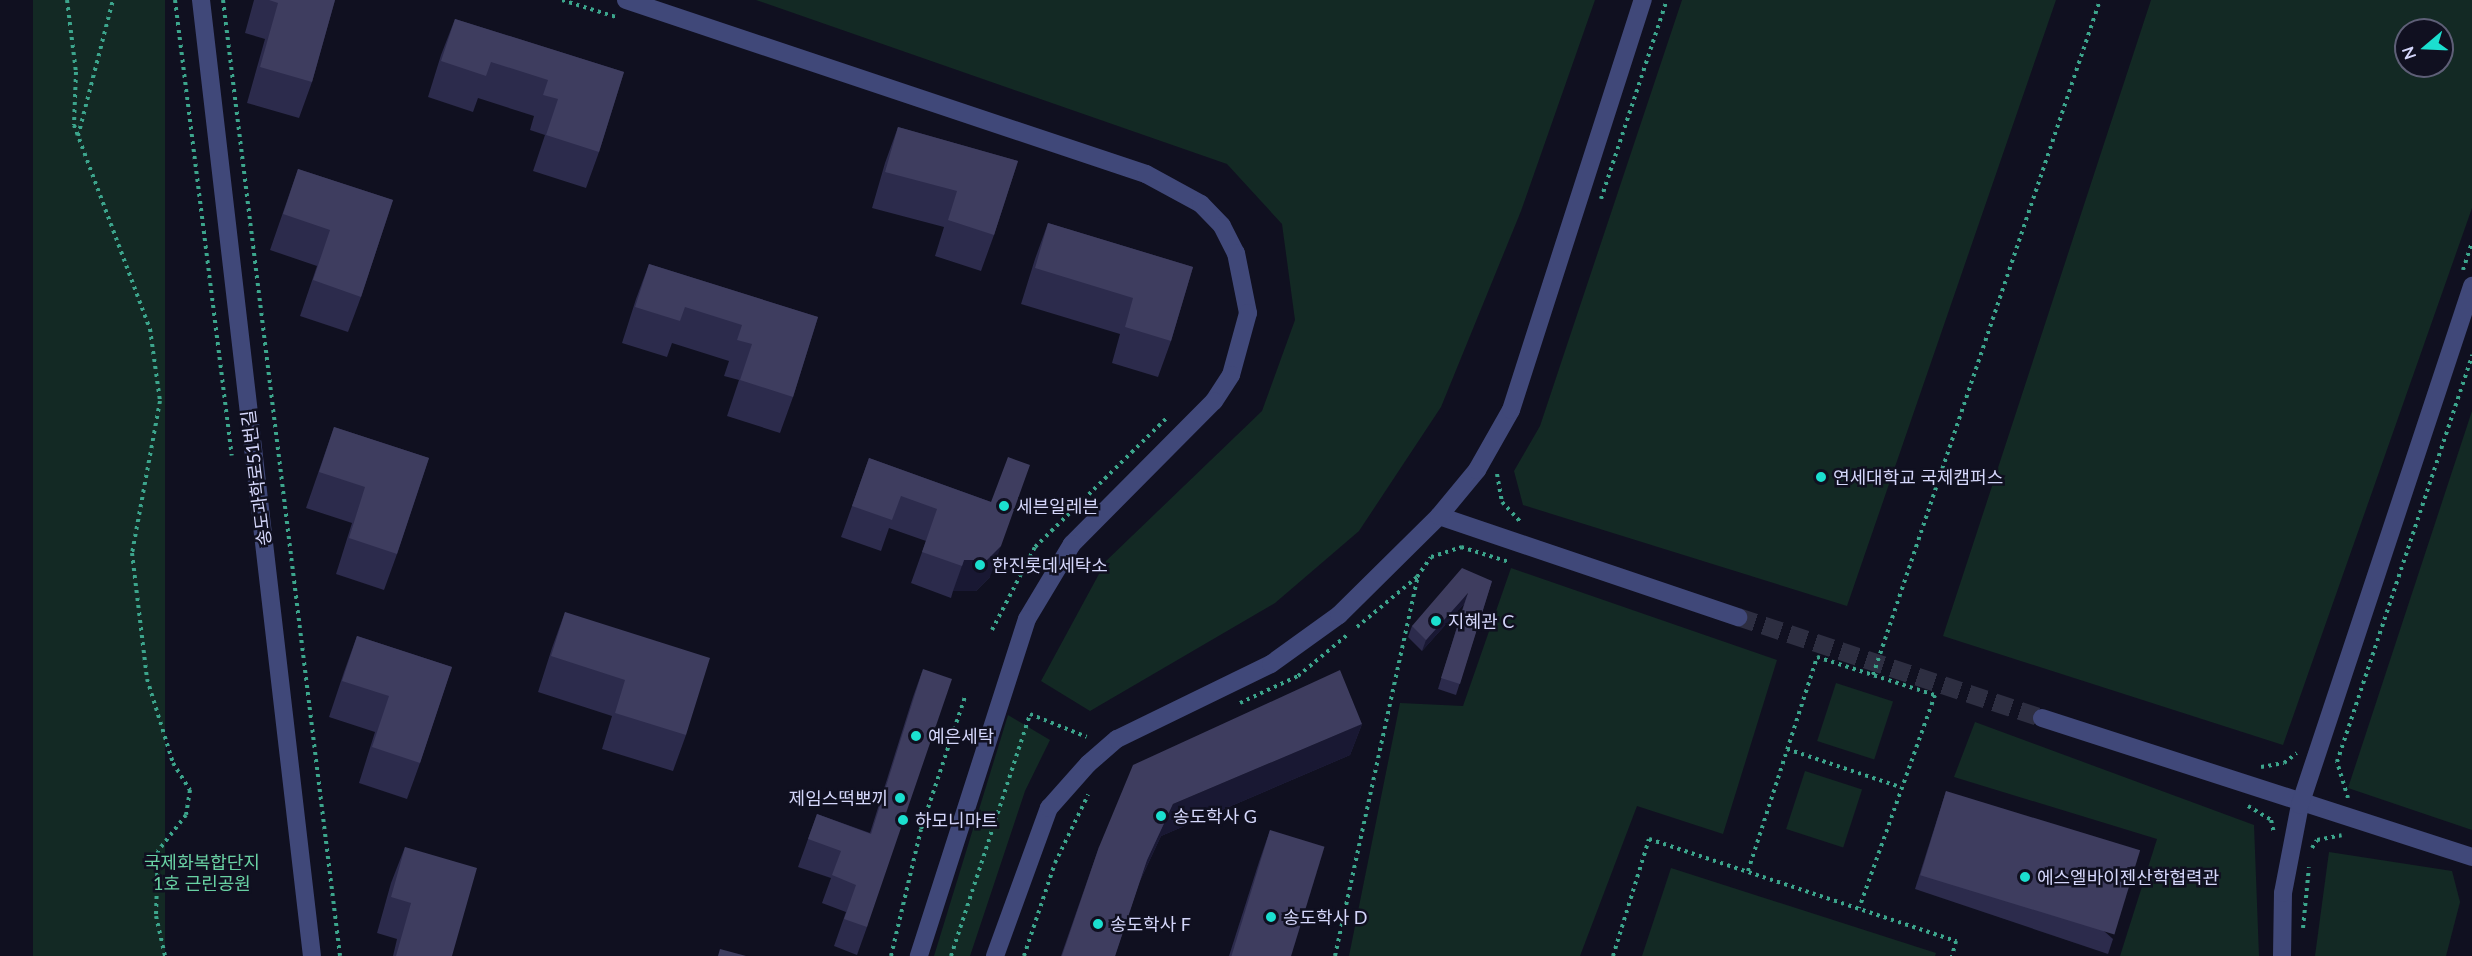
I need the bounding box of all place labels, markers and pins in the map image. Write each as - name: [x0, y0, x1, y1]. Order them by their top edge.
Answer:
- place label: 연세대학교 국제캠퍼스: [1833, 466, 2003, 488]
- marker: 연세대학교 국제캠퍼스: [1814, 470, 1828, 484]
- place label: 세븐일레븐: [1016, 495, 1099, 517]
- marker: 세븐일레븐: [997, 499, 1011, 513]
- place label: 한진롯데세탁소: [992, 554, 1108, 576]
- marker: 한진롯데세탁소: [973, 558, 987, 572]
- place label: 지혜관 C: [1448, 610, 1514, 632]
- marker: 지혜관 C: [1429, 614, 1443, 628]
- place label: 예은세탁: [928, 725, 994, 747]
- marker: 예은세탁: [909, 729, 923, 743]
- place label: 제임스떡뽀끼: [789, 787, 888, 809]
- marker: 제임스떡뽀끼: [893, 791, 907, 805]
- place label: 송도학사 G: [1173, 805, 1257, 827]
- place label: 하모니마트: [915, 809, 998, 831]
- marker: 송도학사 G: [1154, 809, 1168, 823]
- marker: 하모니마트: [896, 813, 910, 827]
- place label: 에스엘바이젠산학협력관: [2037, 866, 2219, 888]
- marker: 에스엘바이젠산학협력관: [2018, 870, 2032, 884]
- place label: 송도학사 D: [1283, 906, 1368, 928]
- marker: 송도학사 D: [1264, 910, 1278, 924]
- place label: 송도학사 F: [1110, 913, 1191, 935]
- marker: 송도학사 F: [1091, 917, 1105, 931]

